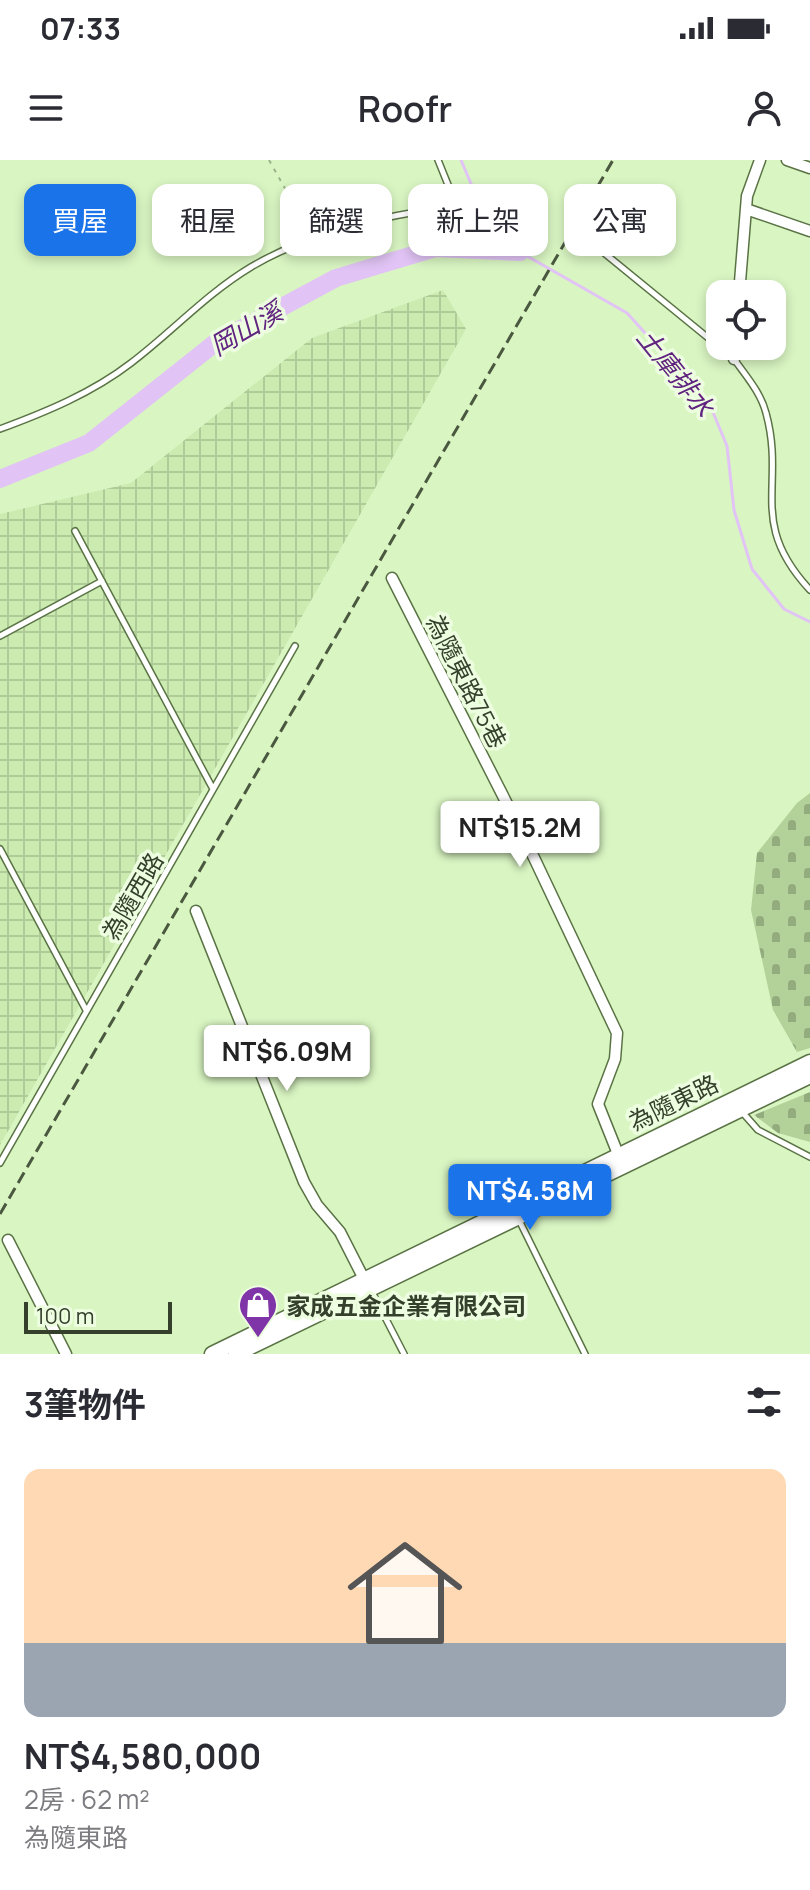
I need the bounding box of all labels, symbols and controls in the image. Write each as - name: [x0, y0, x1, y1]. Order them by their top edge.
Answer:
- text: 07:33: [40, 8, 121, 49]
- text: Roofr: [358, 84, 452, 133]
- icon: menu: [24, 86, 68, 130]
- icon: person: [742, 86, 786, 130]
- chip: 買屋: [24, 184, 136, 256]
- chip: 租屋: [152, 184, 264, 256]
- chip: 篩選: [280, 184, 392, 256]
- chip: 新上架: [408, 184, 548, 256]
- chip: 公寓: [564, 184, 676, 256]
- map controls: [706, 280, 786, 360]
- button: locate: [706, 280, 786, 360]
- water label: 岡山溪: [203, 291, 292, 363]
- water label: 土庫排水: [629, 320, 723, 425]
- street label: 為隨東路75巷: [419, 609, 515, 753]
- pin: NT$15.2M: [437, 801, 603, 869]
- text: NT$15.2M: [459, 809, 582, 845]
- street label: 為隨西路: [94, 846, 170, 946]
- pin: NT$6.09M: [204, 1025, 370, 1093]
- text: NT$6.09M: [222, 1033, 352, 1069]
- street label: 為隨東路: [623, 1066, 723, 1138]
- pin: NT$4.58M: [447, 1164, 613, 1232]
- text: NT$4.58M: [466, 1172, 594, 1208]
- shop icon: 家成五金企業有限公司: [237, 1284, 279, 1339]
- place label: 家成五金企業有限公司: [286, 1289, 526, 1322]
- scale bar: [24, 1298, 172, 1334]
- text: 100 m: [36, 1301, 94, 1331]
- icon: filters: [742, 1380, 786, 1424]
- text: 3筆物件: [24, 1381, 146, 1427]
- icon: home: [333, 1521, 477, 1665]
- text: NT$4,580,000: [24, 1733, 261, 1779]
- text: 2房 · 62 m²: [24, 1781, 150, 1817]
- text: 為隨東路: [24, 1819, 128, 1855]

